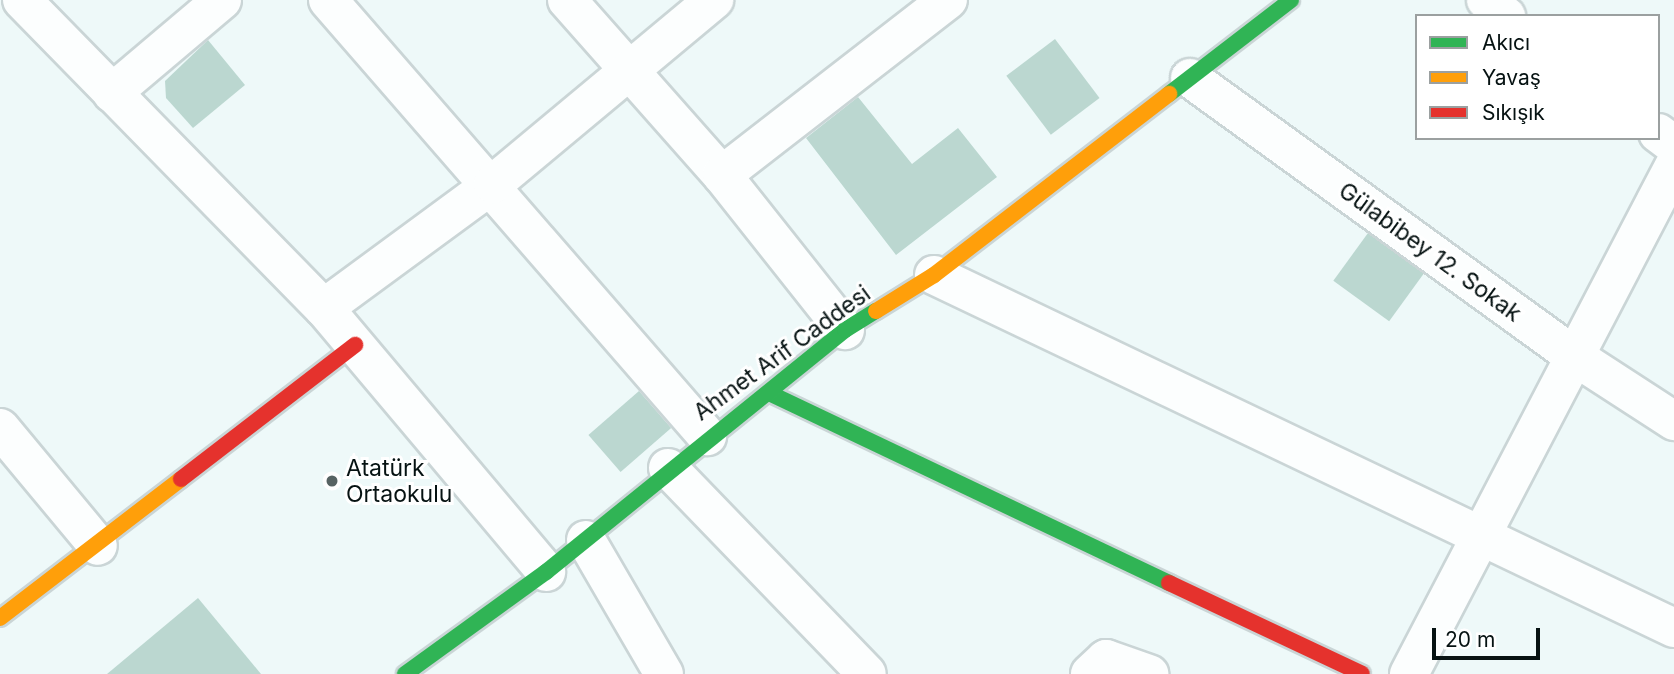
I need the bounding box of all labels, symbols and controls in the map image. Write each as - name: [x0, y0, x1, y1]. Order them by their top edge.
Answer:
- legend: [1415, 14, 1660, 140]
- text: Akıcı: [1482, 30, 1530, 55]
- text: Yavaş: [1482, 65, 1541, 90]
- text: Sıkışık: [1482, 100, 1545, 125]
- street label: Gülabibey 12. Sokak: [1333, 177, 1527, 327]
- street label: Ahmet Arif Caddesi: [688, 280, 876, 426]
- place label: Atatürk Ortaokulu: [346, 454, 452, 508]
- marker: Atatürk Ortaokulu: [324, 473, 340, 489]
- scale bar: [1436, 614, 1544, 658]
- text: 20 m: [1445, 627, 1495, 652]

